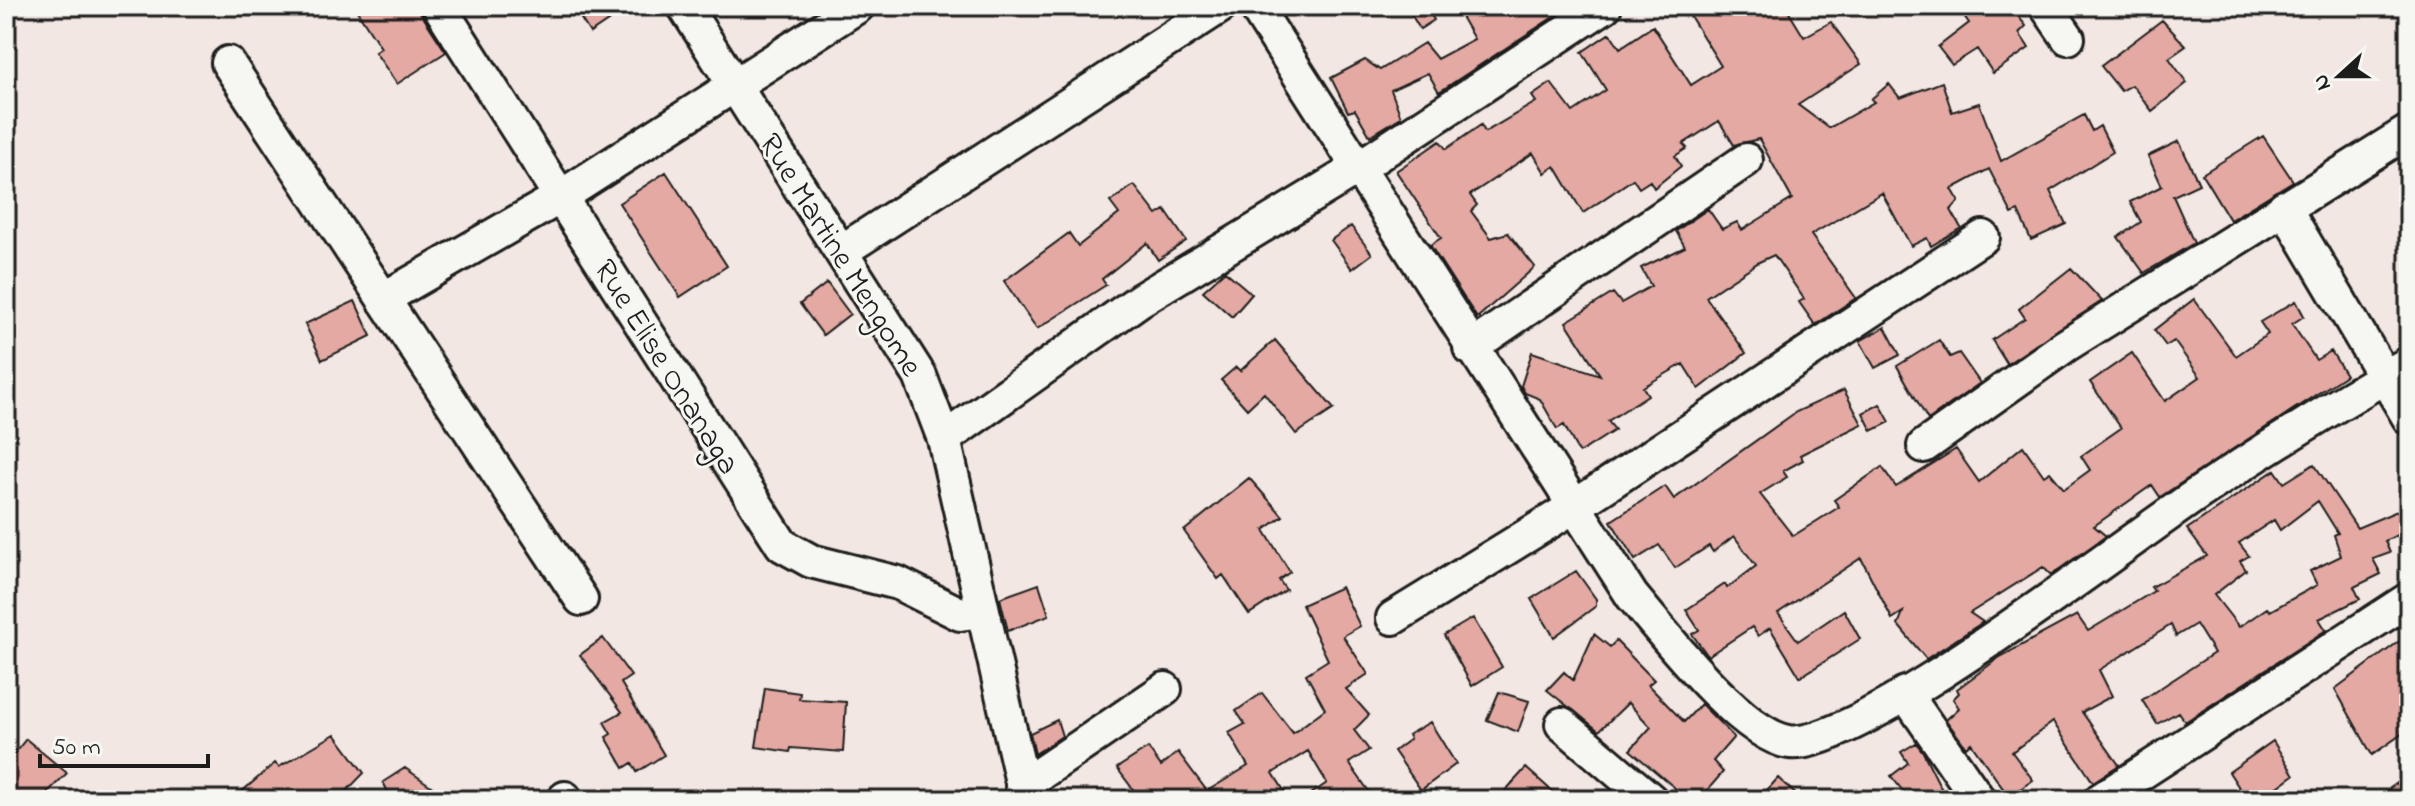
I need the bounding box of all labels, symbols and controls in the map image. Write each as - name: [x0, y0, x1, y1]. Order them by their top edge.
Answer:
- north arrow: [2299, 36, 2379, 116]
- text: N: [2306, 69, 2341, 95]
- street label: Rue Martine Mengome: [745, 125, 933, 387]
- street label: Rue Elise Onanaga: [580, 251, 750, 485]
- scale bar: [40, 718, 208, 768]
- text: 50 m: [52, 731, 101, 766]

